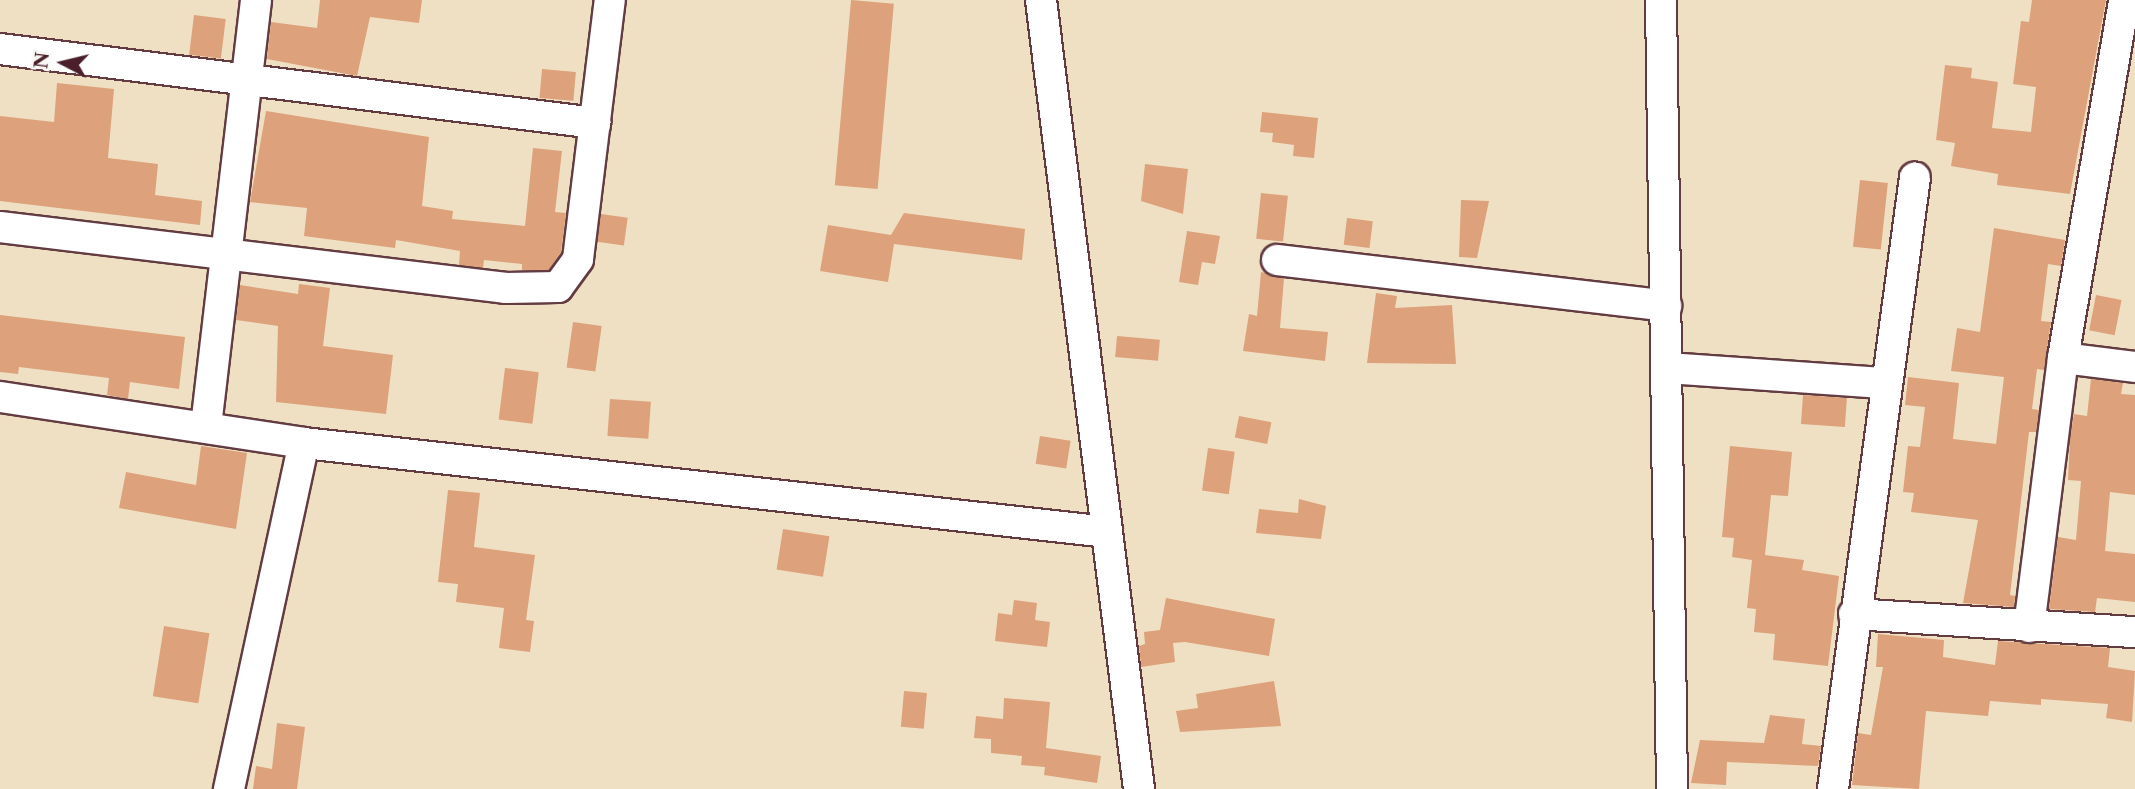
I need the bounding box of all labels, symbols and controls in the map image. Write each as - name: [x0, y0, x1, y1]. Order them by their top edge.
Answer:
- north arrow: [28, 28, 98, 98]
- text: N: [29, 51, 54, 70]

